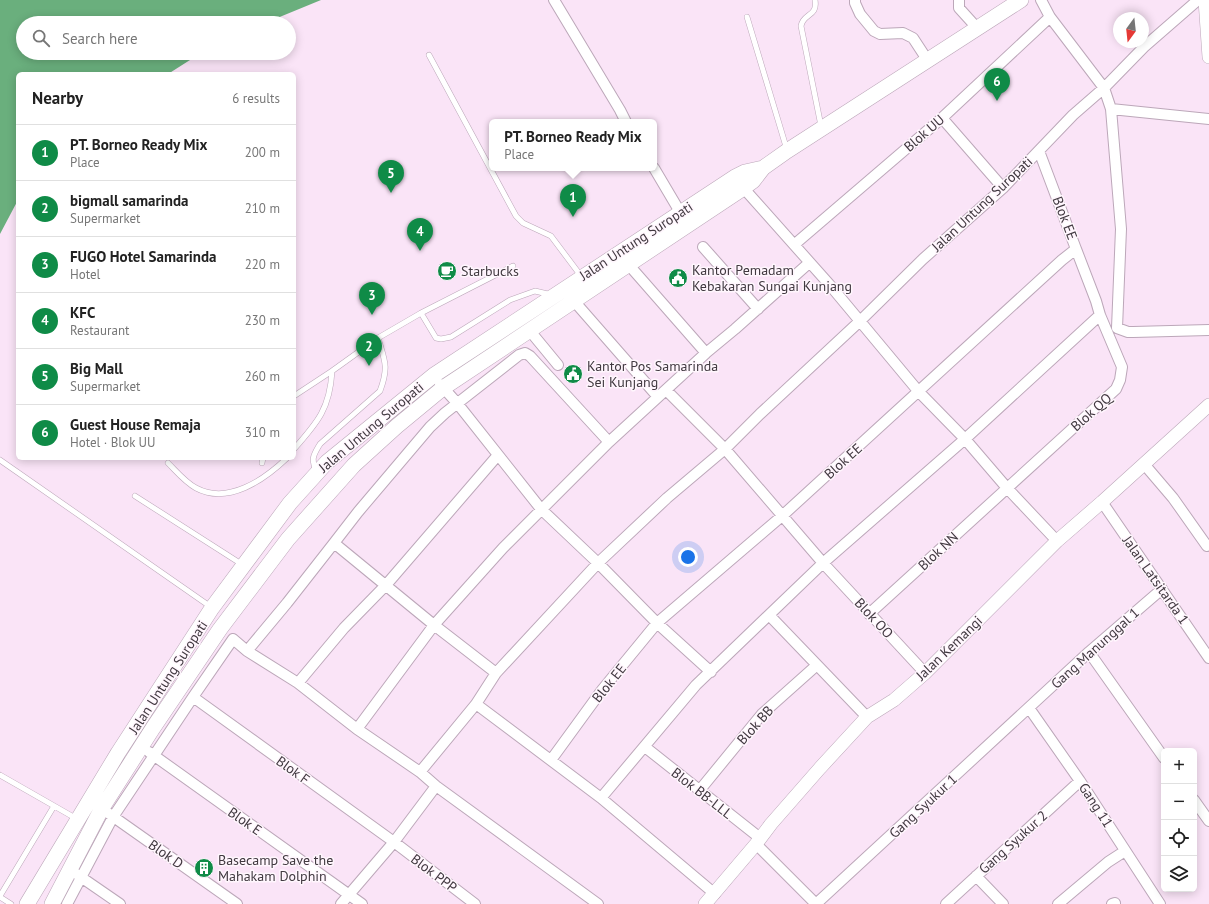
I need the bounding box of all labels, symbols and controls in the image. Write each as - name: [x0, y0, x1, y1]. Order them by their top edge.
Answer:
- north arrow: [1113, 12, 1149, 48]
- search box: [16, 16, 296, 60]
- icon: search: [30, 27, 52, 49]
- text: Search here: [62, 29, 138, 48]
- pin: 6: [984, 68, 1010, 101]
- text: Nearby: [32, 87, 83, 109]
- text: 6 results: [232, 90, 280, 107]
- street label: Blok UU: [900, 110, 948, 156]
- popup: [489, 119, 657, 171]
- text: PT. Borneo Ready Mix: [504, 127, 642, 146]
- text: PT. Borneo Ready Mix: [70, 135, 207, 154]
- text: 1: [41, 144, 49, 161]
- text: 200 m: [245, 144, 280, 161]
- text: Place: [504, 146, 534, 163]
- street label: Jalan Untung Suropati: [927, 153, 1036, 256]
- text: Place: [70, 154, 100, 171]
- pin: 5: [378, 160, 404, 193]
- pin: 1: [560, 184, 586, 217]
- text: bigmall samarinda: [70, 191, 189, 210]
- street label: Blok EE: [1049, 194, 1081, 242]
- street label: Jalan Untung Suropati: [575, 198, 696, 285]
- text: 2: [41, 200, 49, 217]
- text: 210 m: [245, 200, 280, 217]
- text: Supermarket: [70, 210, 140, 227]
- pin: 4: [407, 218, 433, 251]
- text: FUGO Hotel Samarinda: [70, 247, 217, 266]
- text: 3: [41, 256, 49, 273]
- text: 220 m: [245, 256, 280, 273]
- cafe icon: Starbucks: [436, 260, 458, 282]
- place label: Kantor Pemadam Kebakaran Sungai Kunjang: [692, 261, 852, 295]
- place label: Starbucks: [461, 262, 519, 280]
- text: Hotel: [70, 266, 100, 283]
- public building icon: Kantor Pemadam Kebakaran Sungai Kunjang: [667, 267, 689, 289]
- pin: 3: [359, 282, 385, 315]
- text: KFC: [70, 303, 95, 322]
- text: 4: [41, 312, 49, 329]
- text: 230 m: [245, 312, 280, 329]
- text: Restaurant: [70, 322, 129, 339]
- pin: 2: [356, 333, 382, 366]
- place label: Kantor Pos Samarinda Sei Kunjang: [587, 357, 718, 391]
- text: Big Mall: [70, 359, 123, 378]
- public building icon: Kantor Pos Samarinda Sei Kunjang: [562, 363, 584, 385]
- text: 5: [41, 368, 49, 385]
- text: 260 m: [245, 368, 280, 385]
- text: Supermarket: [70, 378, 140, 395]
- street label: Jalan Untung Suropati: [314, 378, 427, 477]
- street label: Blok QQ: [1067, 389, 1116, 435]
- text: Guest House Remaja: [70, 415, 201, 434]
- text: 6: [41, 424, 49, 441]
- text: 310 m: [245, 424, 280, 441]
- text: Hotel · Blok UU: [70, 434, 155, 451]
- street label: Blok EE: [820, 439, 866, 483]
- street label: Blok NN: [914, 528, 962, 574]
- street label: Jalan Latsitarda 1: [1118, 531, 1193, 628]
- your location: [678, 547, 698, 567]
- street label: Blok OO: [851, 594, 897, 642]
- street label: Gang Manunggal 1: [1047, 604, 1143, 692]
- street label: Jalan Kemangi: [911, 612, 986, 685]
- street label: Jalan Untung Suropati: [124, 617, 211, 738]
- street label: Blok EE: [588, 660, 630, 706]
- street label: Blok BB: [733, 702, 777, 748]
- map controls: [1161, 748, 1197, 892]
- button: +: [1161, 748, 1197, 784]
- street label: Blok F: [273, 752, 313, 788]
- street label: Blok BB-LLL: [668, 763, 736, 823]
- street label: Gang Syukur 1: [885, 770, 961, 842]
- street label: Gang 11: [1075, 779, 1117, 831]
- button: −: [1161, 784, 1197, 820]
- street label: Blok E: [225, 803, 265, 839]
- street label: Gang Syukur 2: [975, 806, 1051, 878]
- button: locate: [1161, 820, 1197, 856]
- street label: Blok D: [145, 835, 187, 873]
- street label: Blok PPP: [407, 850, 461, 896]
- place label: Basecamp Save the Mahakam Dolphin: [218, 851, 333, 885]
- button: layers: [1161, 856, 1197, 892]
- building icon: Basecamp Save the Mahakam Dolphin: [193, 857, 215, 879]

